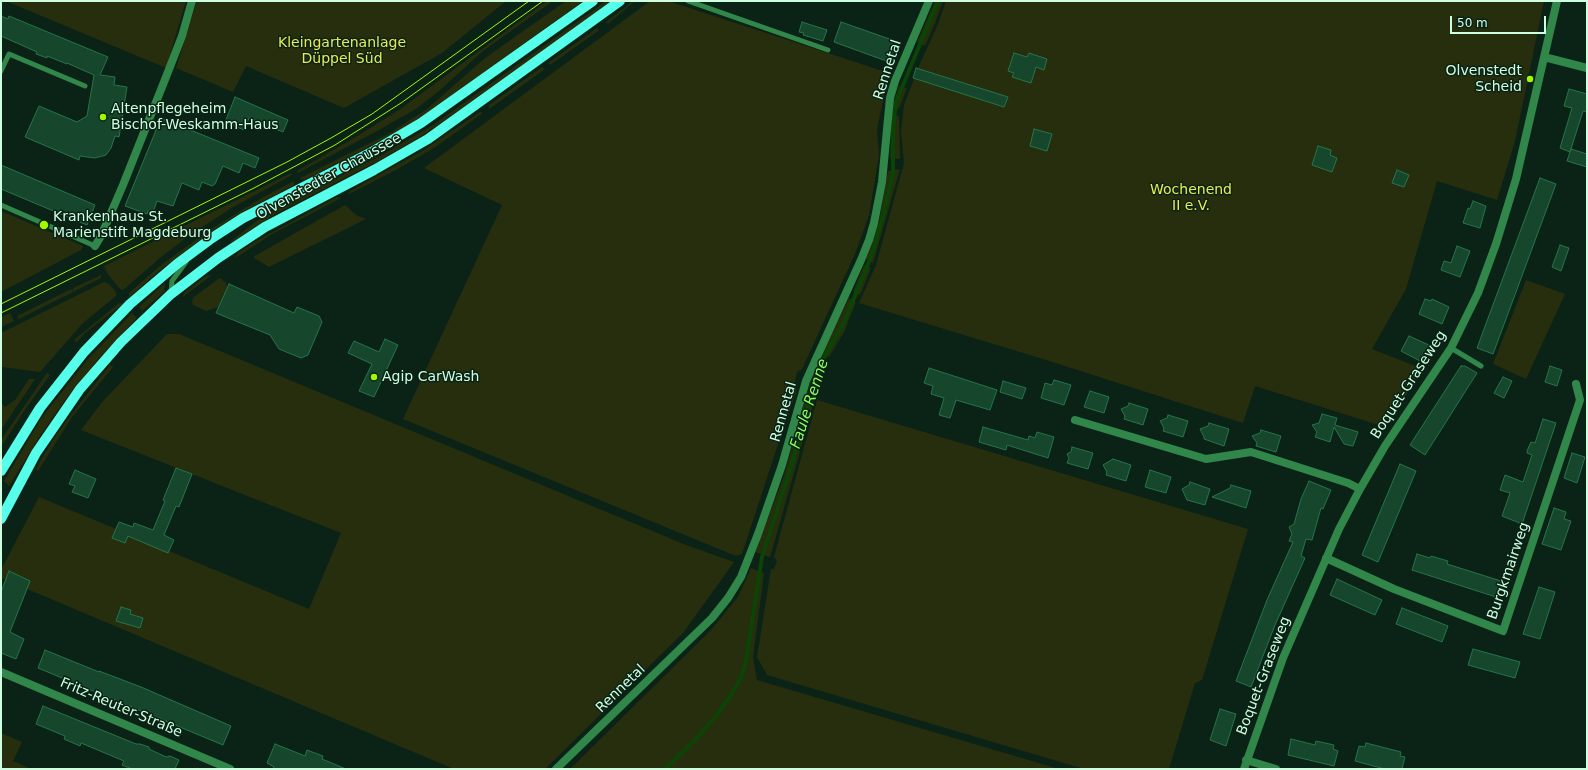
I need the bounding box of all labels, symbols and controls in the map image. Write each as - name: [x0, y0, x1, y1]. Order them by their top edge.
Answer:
- scale bar: [1452, 8, 1548, 34]
- text: 50 m: [1457, 16, 1488, 30]
- park label: Kleingartenanlage Düppel Süd: [278, 35, 406, 68]
- street label: Rennetal: [870, 38, 906, 102]
- place label: Olvenstedt Scheid: [1446, 63, 1522, 96]
- marker: Olvenstedt Scheid: [1525, 74, 1535, 84]
- place label: Altenpflegeheim Bischof-Weskamm-Haus: [111, 101, 279, 134]
- marker: Altenpflegeheim Bischof-Weskamm-Haus: [98, 112, 108, 122]
- street label: Olvenstedter Chaussee: [254, 130, 404, 224]
- park label: Wochenend II e.V.: [1150, 182, 1232, 214]
- place label: Krankenhaus St. Marienstift Magdeburg: [53, 209, 211, 242]
- marker: Krankenhaus St. Marienstift Magdeburg: [38, 219, 50, 231]
- street label: Boquet-Graseweg: [1368, 328, 1450, 442]
- water label: Faule Renne: [787, 357, 833, 451]
- place label: Agip CarWash: [382, 369, 479, 385]
- marker: Agip CarWash: [369, 372, 379, 382]
- street label: Rennetal: [767, 380, 801, 444]
- street label: Burgkmairweg: [1484, 520, 1534, 622]
- street label: Boquet-Graseweg: [1234, 614, 1294, 738]
- street label: Rennetal: [593, 661, 649, 717]
- street label: Fritz-Reuter-Straße: [57, 675, 185, 741]

